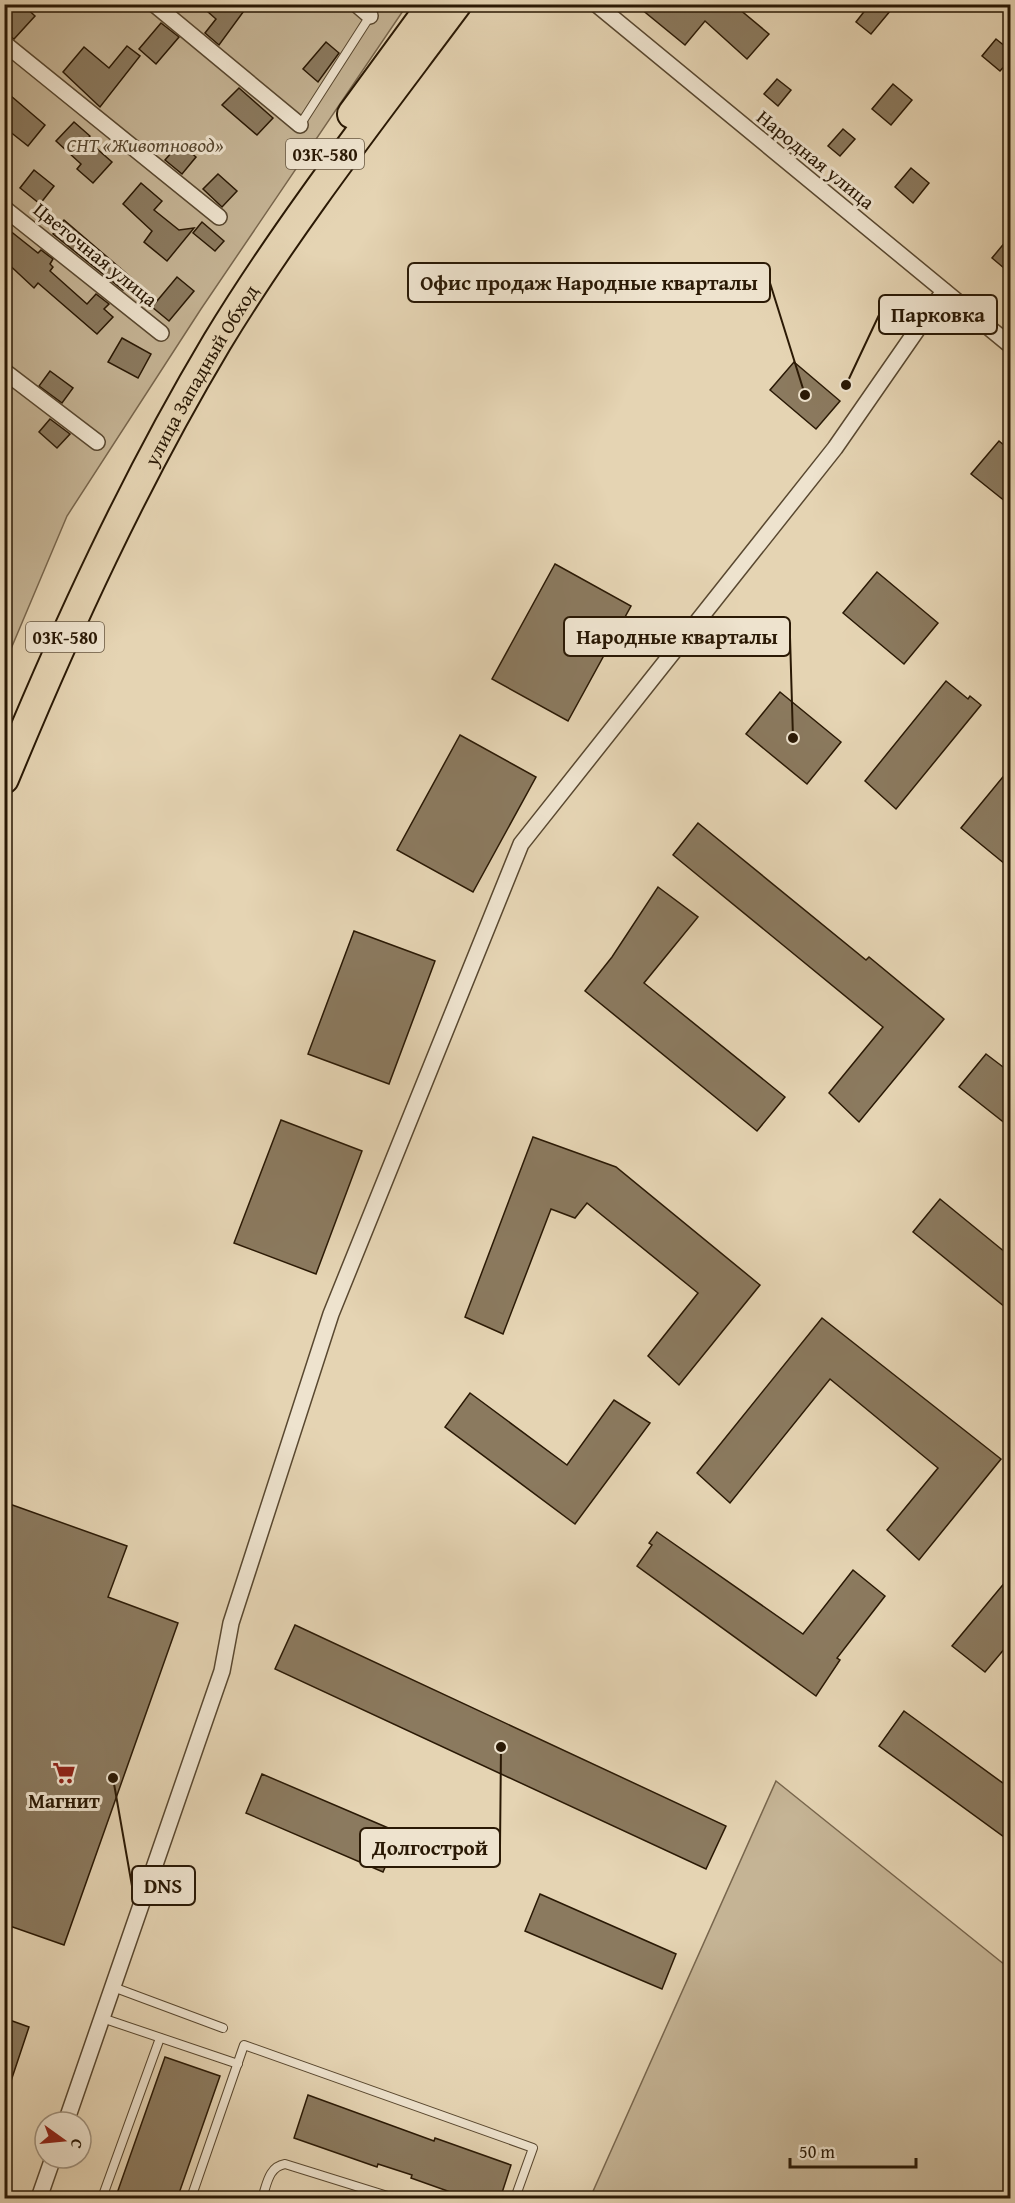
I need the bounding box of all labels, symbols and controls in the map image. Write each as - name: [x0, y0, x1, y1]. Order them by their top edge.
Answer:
- street label: Народная улица: [751, 102, 882, 216]
- park label: СНТ «Животновод»: [66, 130, 224, 159]
- road number: 03К-580: [286, 139, 364, 169]
- street label: Цветочная улица: [28, 195, 165, 313]
- callout: Офис продаж Народные кварталы: [408, 263, 770, 302]
- text: Офис продаж Народные кварталы: [420, 267, 758, 298]
- street label: улица Западный Обход: [136, 278, 265, 471]
- callout: Парковка: [879, 295, 997, 334]
- text: Парковка: [891, 299, 985, 330]
- callout: Народные кварталы: [564, 617, 790, 656]
- text: Народные кварталы: [576, 621, 778, 652]
- road number: 03К-580: [26, 622, 104, 652]
- supermarket icon: Магнит: [51, 1760, 77, 1786]
- place label: Магнит: [28, 1786, 100, 1815]
- callout: Долгострой: [360, 1828, 500, 1867]
- text: Долгострой: [371, 1832, 488, 1863]
- callout: DNS: [132, 1866, 195, 1905]
- text: DNS: [144, 1870, 182, 1901]
- north arrow: [33, 2110, 93, 2170]
- scale bar: [790, 2131, 916, 2169]
- text: С: [65, 2136, 90, 2151]
- text: 50 m: [799, 2138, 835, 2165]

